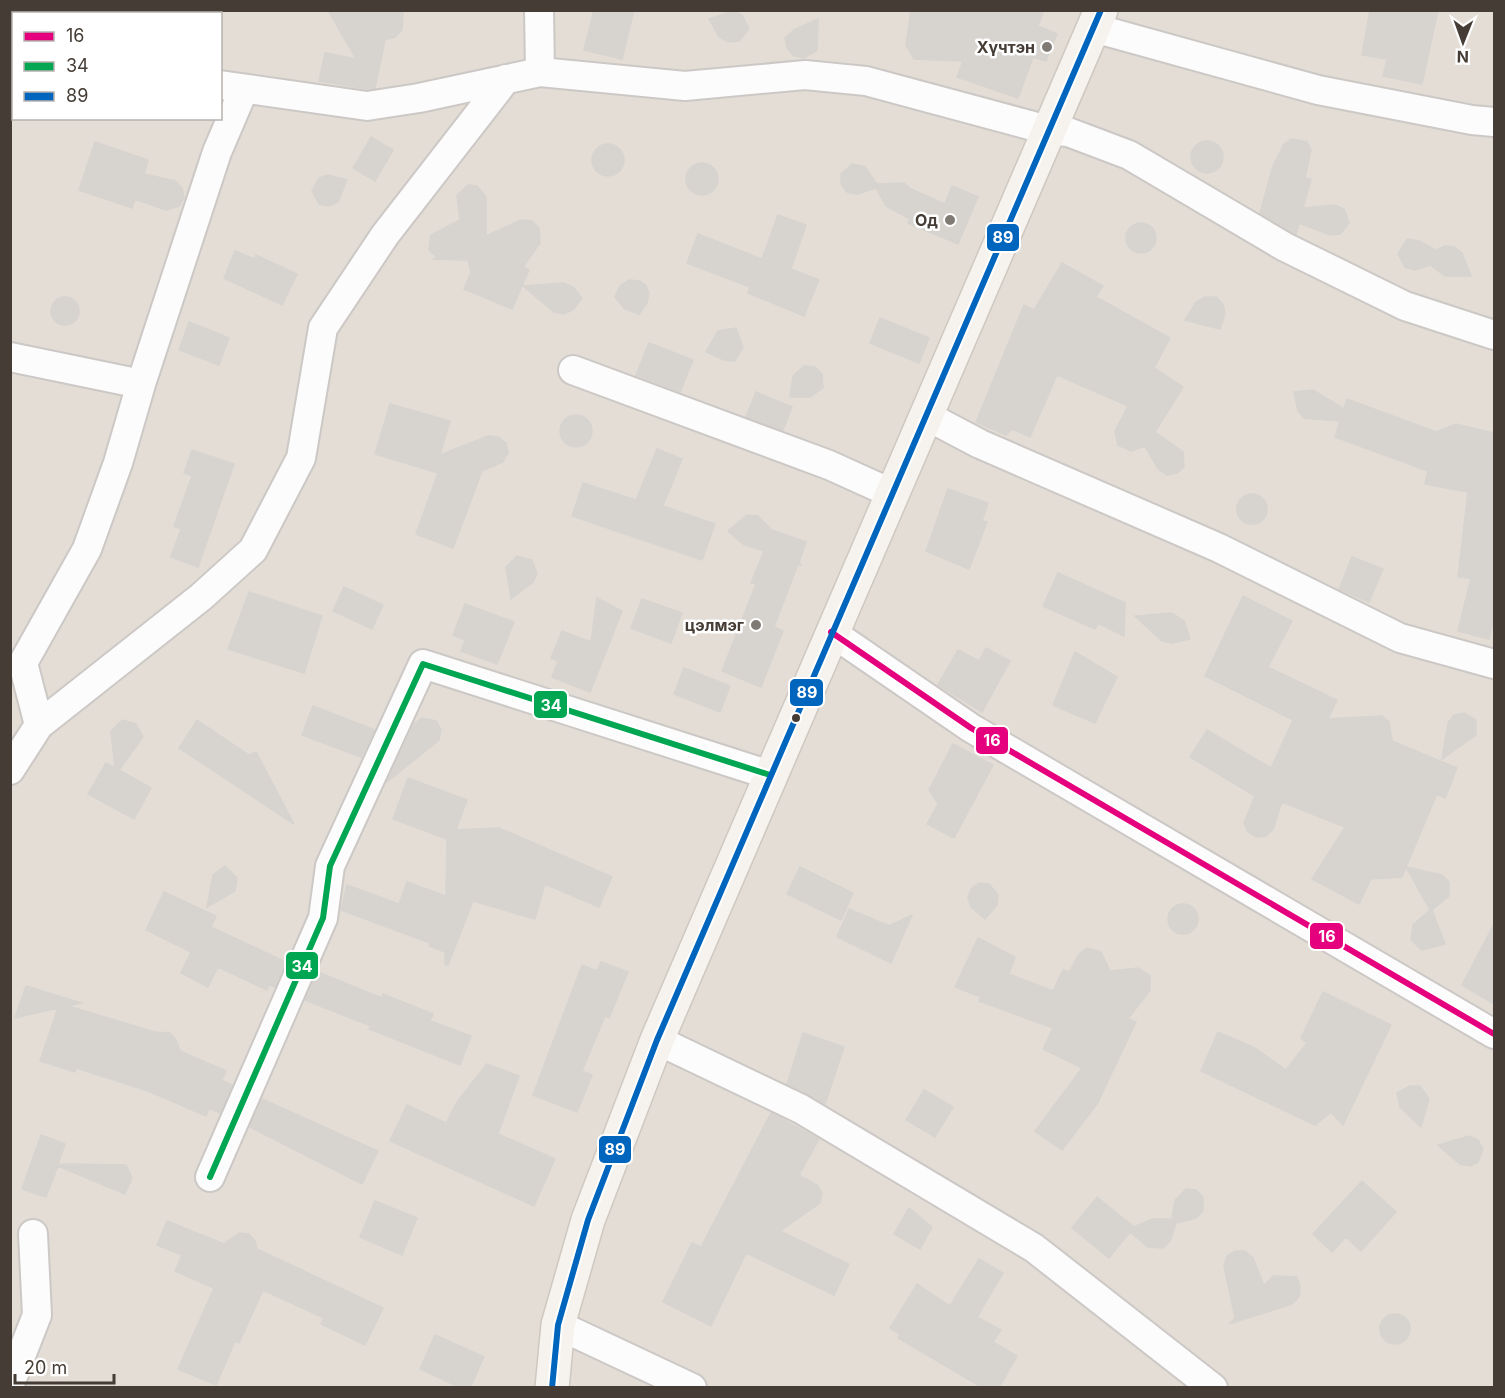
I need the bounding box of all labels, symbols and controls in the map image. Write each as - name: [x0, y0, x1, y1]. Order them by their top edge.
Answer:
- legend: [12, 12, 222, 120]
- north arrow: [1433, 12, 1493, 72]
- text: 16: [66, 25, 84, 46]
- place label: Хүчтэн: [977, 37, 1035, 57]
- marker: Хүчтэн: [1040, 40, 1054, 54]
- text: N: [1456, 47, 1469, 67]
- text: 34: [66, 55, 89, 76]
- text: 89: [66, 85, 88, 106]
- place label: Од: [915, 210, 938, 230]
- marker: Од: [943, 213, 957, 227]
- line badge: 89: [986, 223, 1020, 252]
- text: 89: [993, 227, 1013, 247]
- place label: цэлмэг: [685, 615, 744, 635]
- marker: цэлмэг: [749, 618, 763, 632]
- line badge: 89: [789, 678, 824, 707]
- text: 89: [797, 682, 817, 702]
- line badge: 34: [533, 690, 568, 719]
- text: 34: [540, 695, 562, 715]
- unlabelled marker: [790, 712, 802, 724]
- line badge: 16: [975, 726, 1009, 755]
- text: 16: [983, 730, 1001, 750]
- line badge: 16: [1309, 922, 1344, 950]
- text: 16: [1318, 926, 1336, 946]
- line badge: 34: [285, 951, 319, 980]
- text: 34: [291, 956, 313, 976]
- line badge: 89: [598, 1135, 632, 1164]
- text: 89: [605, 1139, 625, 1159]
- scale bar: [15, 1347, 114, 1385]
- text: 20 m: [24, 1357, 67, 1378]

